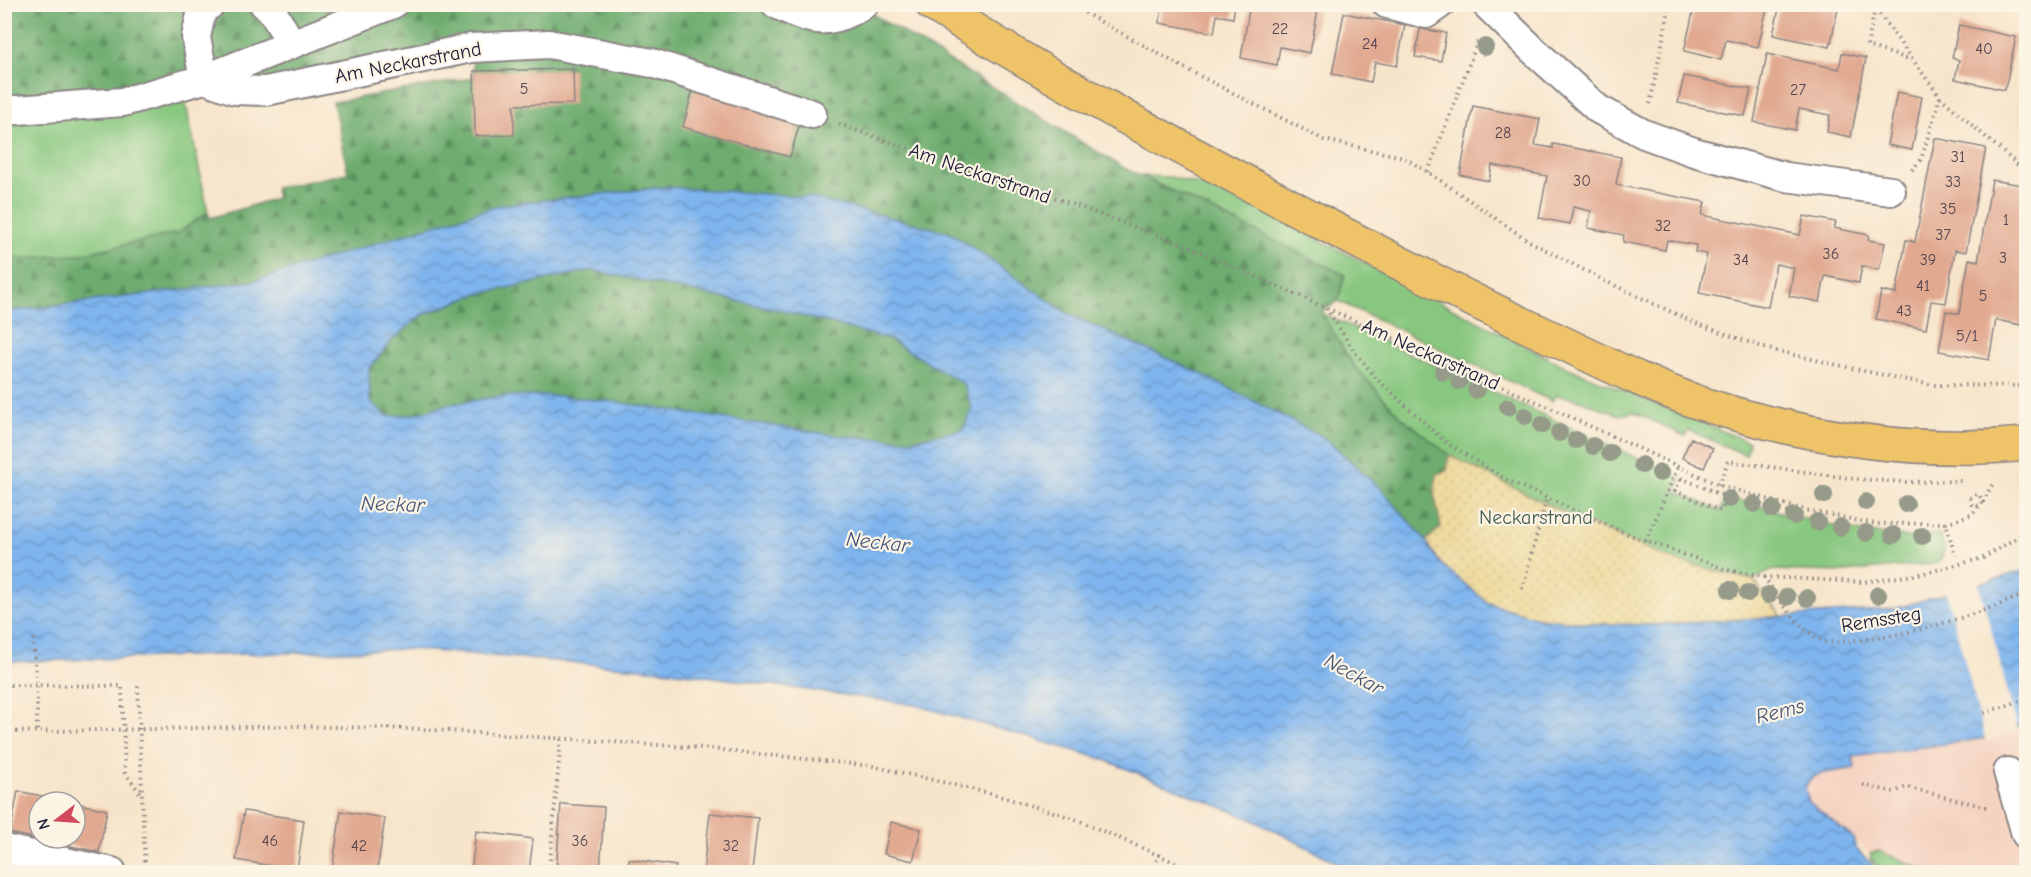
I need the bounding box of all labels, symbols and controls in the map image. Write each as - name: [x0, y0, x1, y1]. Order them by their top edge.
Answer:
- house number: 22: [1272, 20, 1288, 38]
- house number: 24: [1362, 35, 1378, 53]
- street label: Am Neckarstrand: [333, 37, 483, 88]
- house number: 40: [1975, 40, 1993, 58]
- house number: 5: [520, 80, 528, 98]
- house number: 27: [1790, 81, 1806, 99]
- house number: 28: [1495, 124, 1511, 142]
- street label: Am Neckarstrand: [906, 138, 1054, 209]
- house number: 31: [1951, 148, 1965, 166]
- house number: 30: [1573, 172, 1591, 190]
- house number: 33: [1945, 173, 1961, 191]
- house number: 35: [1940, 200, 1956, 218]
- house number: 1: [2003, 211, 2009, 229]
- house number: 32: [1655, 217, 1671, 235]
- house number: 37: [1935, 226, 1951, 244]
- house number: 36: [1823, 245, 1839, 263]
- house number: 3: [1999, 249, 2007, 267]
- house number: 34: [1733, 251, 1749, 269]
- house number: 39: [1920, 251, 1936, 269]
- house number: 41: [1916, 277, 1930, 295]
- house number: 5: [1979, 287, 1987, 305]
- house number: 43: [1896, 302, 1912, 320]
- street label: Am Neckarstrand: [1358, 314, 1503, 395]
- house number: 5/1: [1956, 327, 1978, 345]
- water label: Neckar: [361, 491, 427, 517]
- park label: Neckarstrand: [1479, 506, 1593, 529]
- water label: Neckar: [845, 527, 913, 557]
- street label: Remssteg: [1839, 602, 1923, 637]
- water label: Neckar: [1320, 648, 1389, 701]
- water label: Rems: [1753, 693, 1807, 729]
- north arrow: [27, 790, 87, 850]
- text: N: [33, 816, 54, 832]
- house number: 46: [262, 832, 278, 850]
- house number: 36: [572, 832, 588, 850]
- house number: 42: [351, 837, 367, 855]
- house number: 32: [723, 837, 739, 855]

